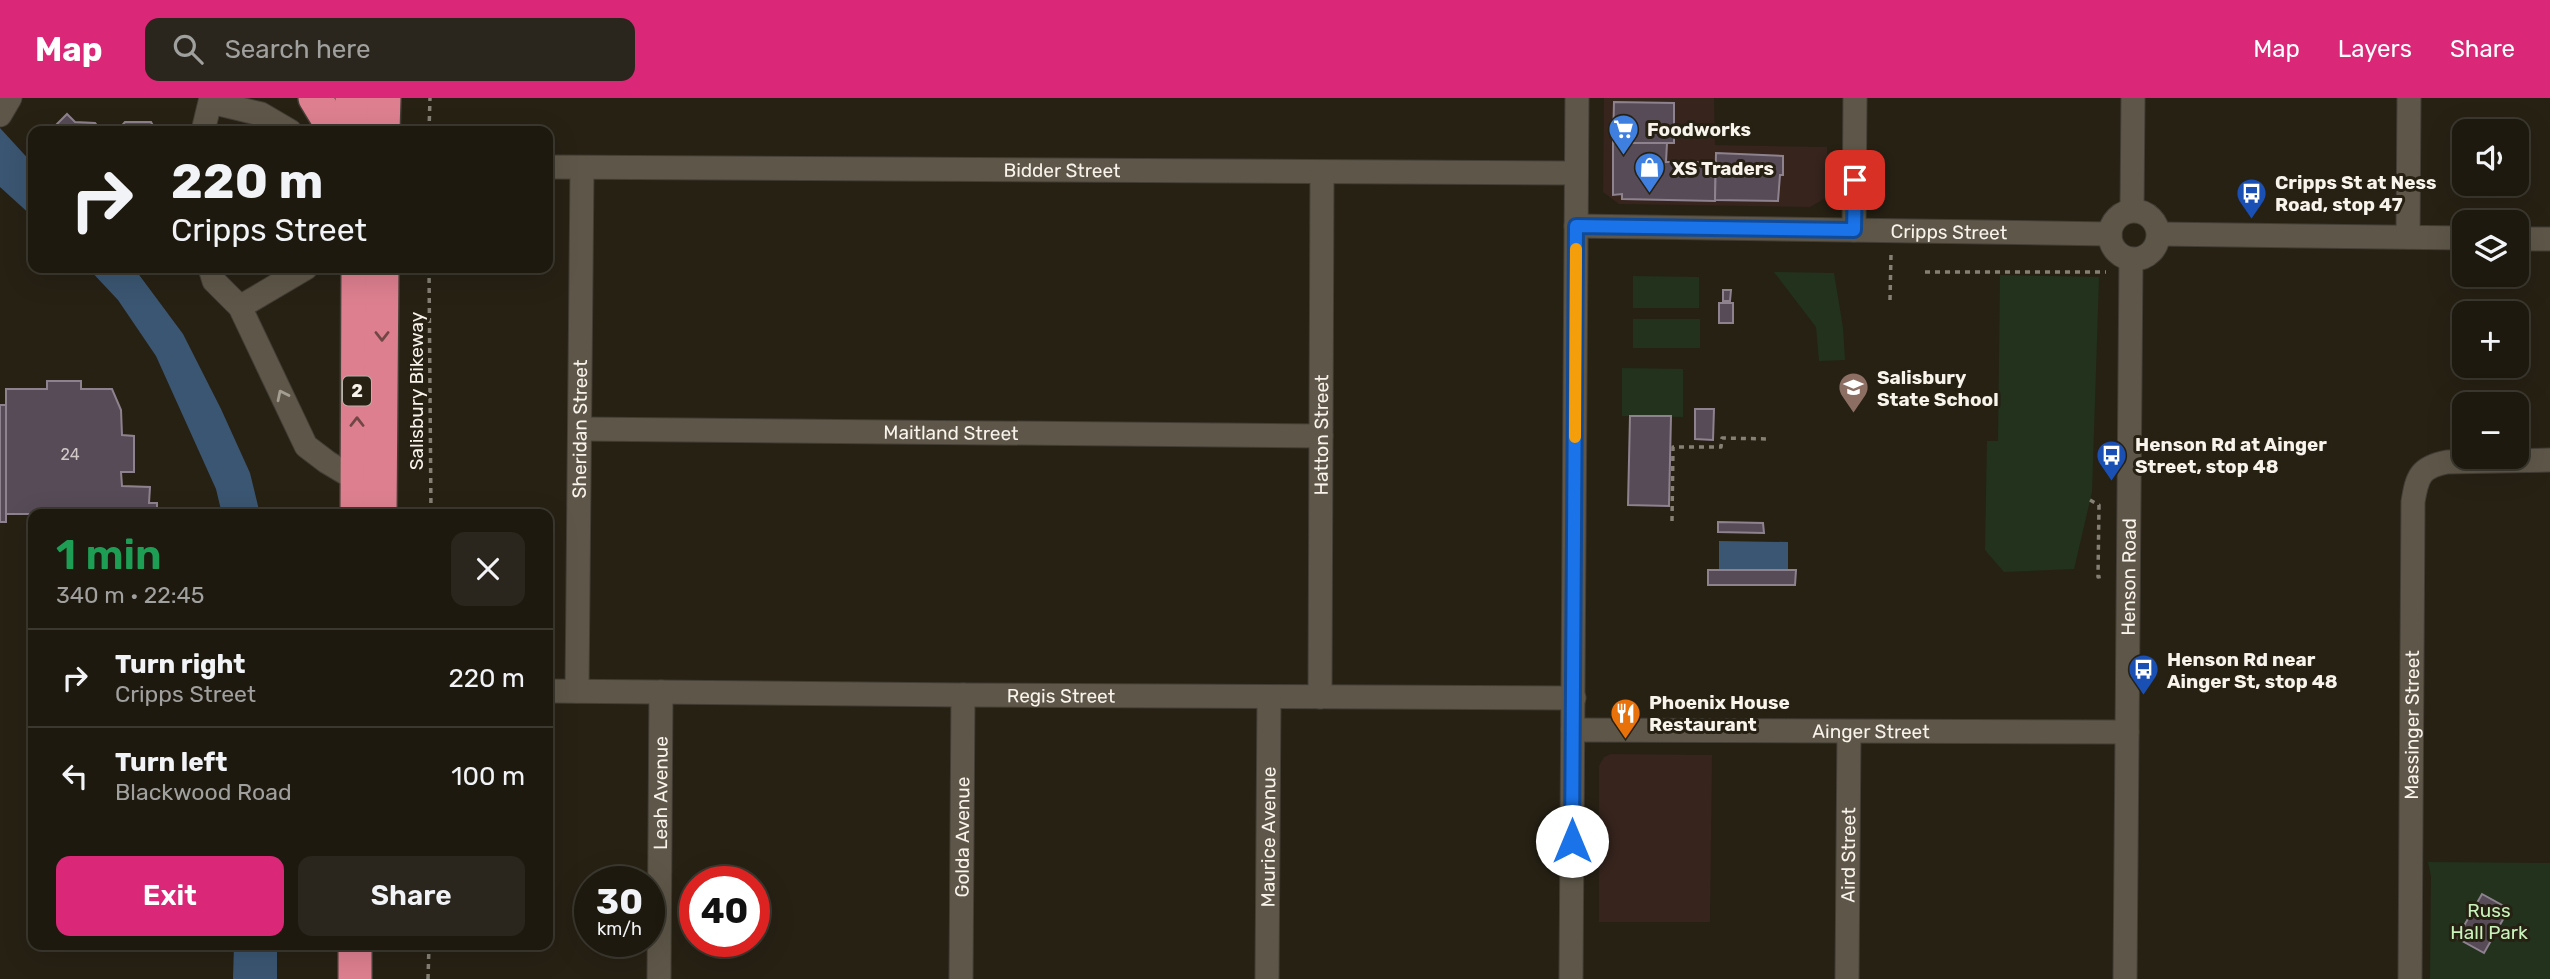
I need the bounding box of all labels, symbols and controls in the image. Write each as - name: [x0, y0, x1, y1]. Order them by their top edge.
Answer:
- search box: [145, 18, 635, 81]
- text: Map: [35, 30, 103, 69]
- icon: search: [169, 30, 207, 68]
- text: Search here: [225, 34, 370, 65]
- text: Map: [2253, 35, 2300, 63]
- text: Layers: [2338, 35, 2412, 63]
- text: Share: [2450, 35, 2515, 63]
- supermarket icon: Foodworks: [1607, 112, 1641, 156]
- place label: Foodworks: [1647, 118, 1751, 141]
- map controls: [2452, 119, 2529, 469]
- button: sound: [2452, 119, 2529, 196]
- pin: [1825, 150, 1885, 210]
- shop icon: XS Traders: [1632, 151, 1666, 195]
- text: 220 m: [171, 152, 323, 210]
- icon: right: [56, 154, 147, 245]
- place label: XS Traders: [1672, 157, 1774, 180]
- street label: Bidder Street: [1003, 159, 1121, 182]
- icon: arrive: [1836, 161, 1874, 199]
- place label: Cripps St at Ness Road, stop 47: [2275, 171, 2436, 216]
- bus stop icon: Cripps St at Ness Road, stop 47: [2235, 176, 2269, 220]
- button: layers: [2452, 210, 2529, 287]
- text: Cripps Street: [171, 211, 367, 249]
- street label: Cripps Street: [1891, 220, 2008, 244]
- button: +: [2452, 301, 2529, 378]
- street label: Salisbury Bikeway: [405, 312, 428, 470]
- one-way arrow: [374, 331, 389, 342]
- street label: Sheridan Street: [568, 359, 592, 499]
- place label: Salisbury State School: [1877, 366, 1999, 411]
- school or university icon: Salisbury State School: [1837, 371, 1871, 415]
- street label: Hatton Street: [1310, 374, 1333, 496]
- road number: 2: [343, 376, 371, 405]
- one-way arrow: [276, 390, 290, 402]
- button: −: [2452, 392, 2529, 469]
- one-way arrow: [349, 416, 365, 427]
- street label: Maitland Street: [883, 421, 1019, 445]
- place label: Henson Rd at Ainger Street, stop 48: [2135, 433, 2327, 478]
- bus stop icon: Henson Rd at Ainger Street, stop 48: [2095, 438, 2129, 482]
- house number: 24: [60, 445, 80, 464]
- street label: Henson Road: [2117, 518, 2141, 636]
- text: 1 min: [56, 530, 162, 580]
- button: close: [451, 532, 525, 606]
- text: 340 m · 22:45: [56, 581, 205, 609]
- place label: Henson Rd near Ainger St, stop 48: [2167, 648, 2338, 693]
- text: Turn right: [115, 649, 245, 680]
- street label: Massinger Street: [2400, 650, 2424, 800]
- bus stop icon: Henson Rd near Ainger St, stop 48: [2127, 653, 2161, 697]
- icon: right: [56, 659, 94, 697]
- text: 220 m: [448, 663, 525, 694]
- text: Cripps Street: [115, 680, 256, 708]
- street label: Regis Street: [1007, 684, 1116, 708]
- place label: Phoenix House Restaurant: [1649, 691, 1790, 736]
- restaurant icon: Phoenix House Restaurant: [1609, 696, 1643, 740]
- street label: Ainger Street: [1812, 720, 1930, 743]
- street label: Leah Avenue: [649, 736, 673, 850]
- text: Turn left: [115, 747, 227, 778]
- icon: left: [56, 757, 94, 795]
- text: 100 m: [451, 761, 525, 792]
- street label: Maurice Avenue: [1257, 767, 1281, 907]
- street label: Golda Avenue: [951, 776, 974, 898]
- text: Blackwood Road: [115, 778, 292, 806]
- position arrow: [1535, 804, 1609, 878]
- street label: Aird Street: [1837, 807, 1860, 903]
- button: Exit: [56, 856, 284, 936]
- button: Share: [298, 856, 525, 936]
- speed limit sign: 40: [679, 866, 770, 957]
- text: 30: [596, 881, 643, 923]
- park label: Russ Hall Park: [2450, 899, 2528, 944]
- text: km/h: [597, 918, 642, 940]

